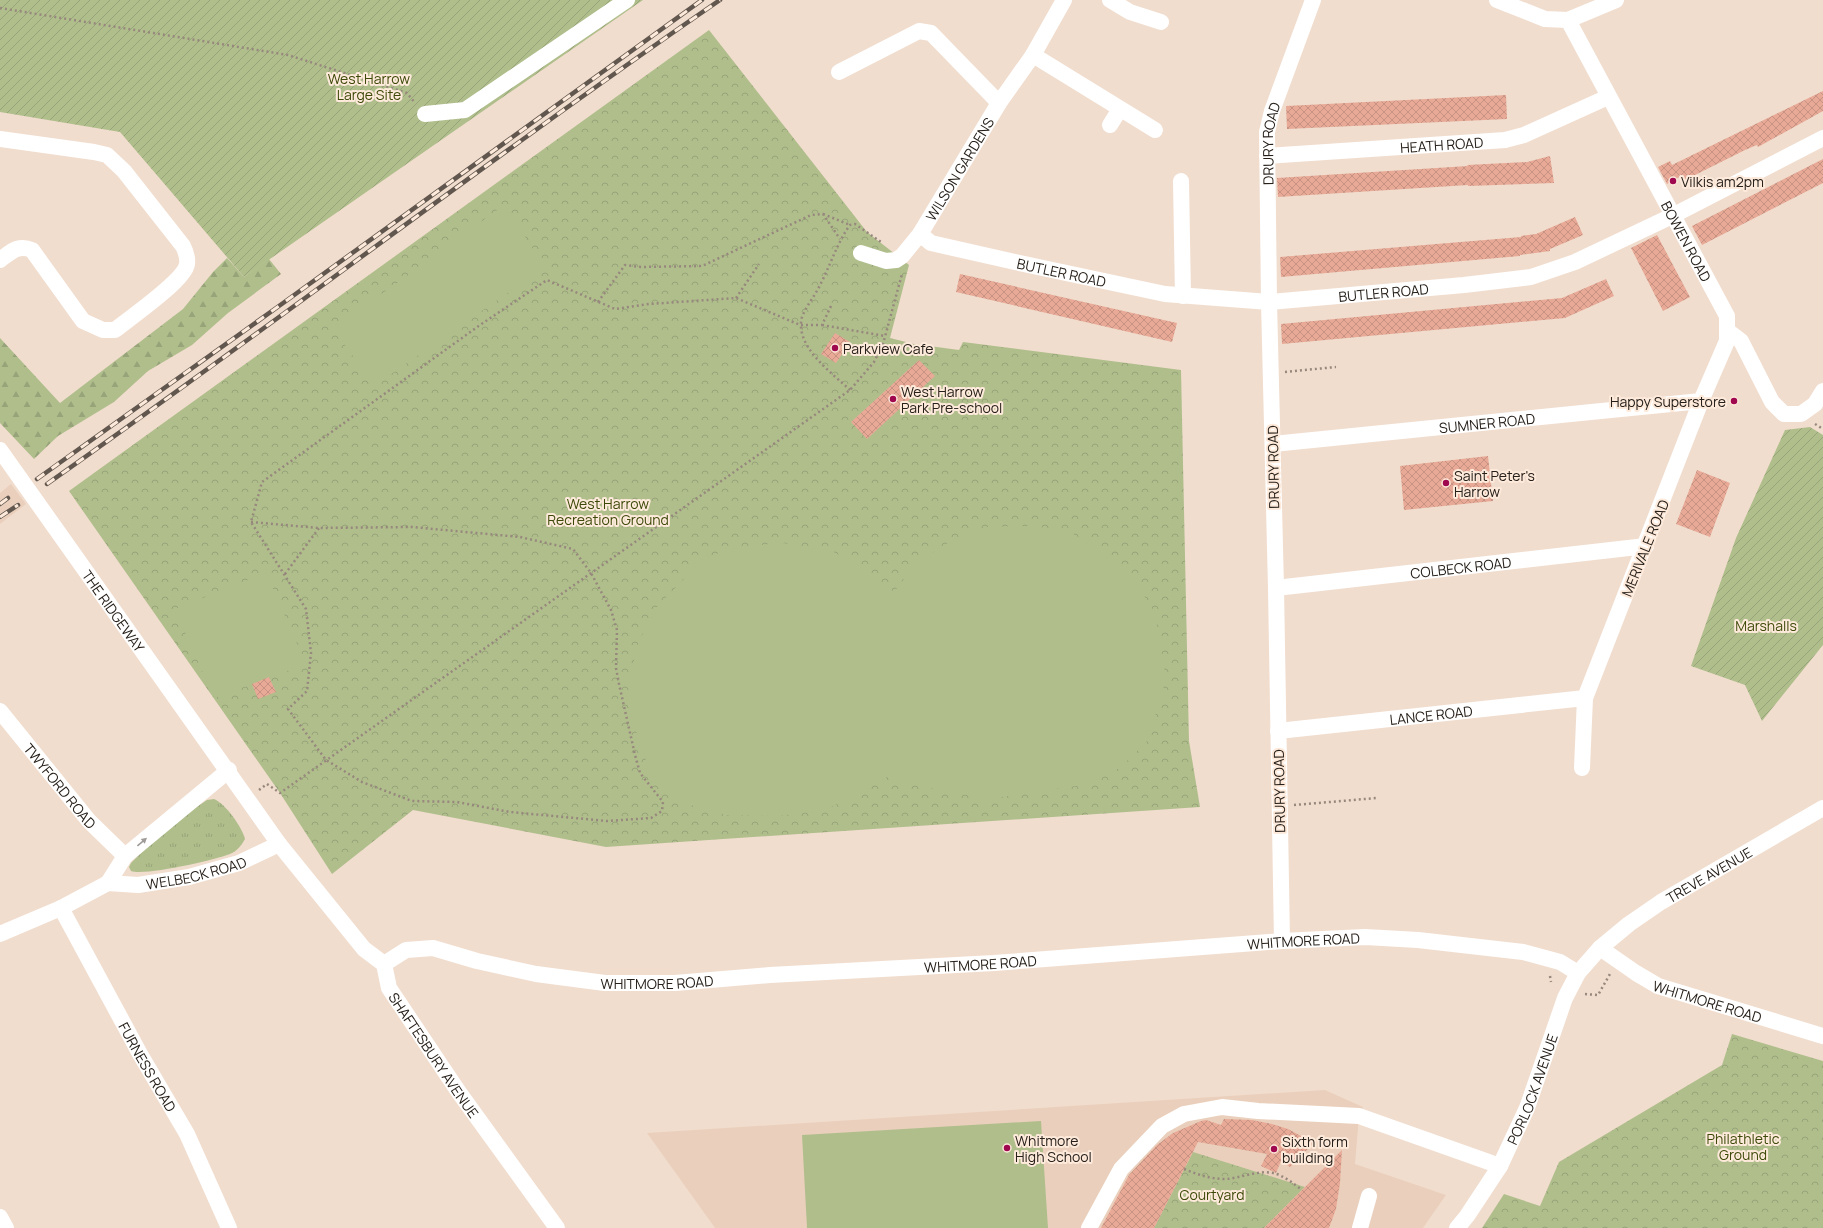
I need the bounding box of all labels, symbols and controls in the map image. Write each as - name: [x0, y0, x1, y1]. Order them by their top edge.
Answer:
- park label: West Harrow Large Site: [328, 69, 410, 104]
- street label: DRURY ROAD: [1257, 99, 1284, 185]
- street label: WILSON GARDENS: [921, 113, 998, 224]
- street label: HEATH ROAD: [1399, 132, 1484, 157]
- place label: Vilkis am2pm: [1681, 172, 1764, 191]
- marker: Vilkis am2pm: [1668, 176, 1678, 186]
- street label: BOWEN ROAD: [1657, 198, 1716, 285]
- street label: BUTLER ROAD: [1015, 253, 1108, 291]
- street label: BUTLER ROAD: [1338, 279, 1429, 305]
- place label: Parkview Cafe: [843, 339, 933, 358]
- marker: Parkview Cafe: [830, 343, 840, 353]
- place label: West Harrow Park Pre-school: [901, 382, 1002, 417]
- place label: Happy Superstore: [1610, 392, 1726, 411]
- marker: West Harrow Park Pre-school: [888, 394, 898, 404]
- marker: Happy Superstore: [1729, 396, 1739, 406]
- street label: SUMNER ROAD: [1438, 408, 1536, 437]
- street label: DRURY ROAD: [1263, 425, 1283, 509]
- place label: Saint Peter's Harrow: [1454, 466, 1535, 501]
- marker: Saint Peter's Harrow: [1441, 478, 1451, 488]
- park label: West Harrow Recreation Ground: [547, 494, 669, 529]
- street label: MERIVALE ROAD: [1617, 497, 1673, 599]
- street label: COLBECK ROAD: [1409, 552, 1512, 582]
- street label: THE RIDGEWAY: [78, 566, 149, 656]
- park label: Marshalls: [1735, 616, 1797, 635]
- street label: LANCE ROAD: [1389, 701, 1474, 728]
- street label: TWYFORD ROAD: [20, 739, 100, 833]
- street label: DRURY ROAD: [1269, 749, 1289, 833]
- one-way arrow: [136, 838, 147, 847]
- street label: TREVE AVENUE: [1662, 842, 1755, 907]
- street label: WELBECK ROAD: [145, 851, 249, 893]
- street label: WHITMORE ROAD: [1246, 928, 1360, 953]
- street label: WHITMORE ROAD: [923, 950, 1037, 976]
- street label: WHITMORE ROAD: [601, 970, 714, 993]
- street label: WHITMORE ROAD: [1651, 976, 1764, 1026]
- street label: SHAFTESBURY AVENUE: [385, 988, 484, 1121]
- street label: FURNESS ROAD: [115, 1019, 181, 1115]
- street label: PORLOCK AVENUE: [1502, 1031, 1561, 1147]
- park label: Philathletic Ground: [1706, 1129, 1780, 1164]
- place label: Whitmore High School: [1015, 1131, 1092, 1166]
- place label: Sixth form building: [1282, 1132, 1348, 1167]
- marker: Whitmore High School: [1002, 1143, 1012, 1153]
- marker: Sixth form building: [1269, 1144, 1279, 1154]
- park label: Courtyard: [1179, 1185, 1245, 1204]

